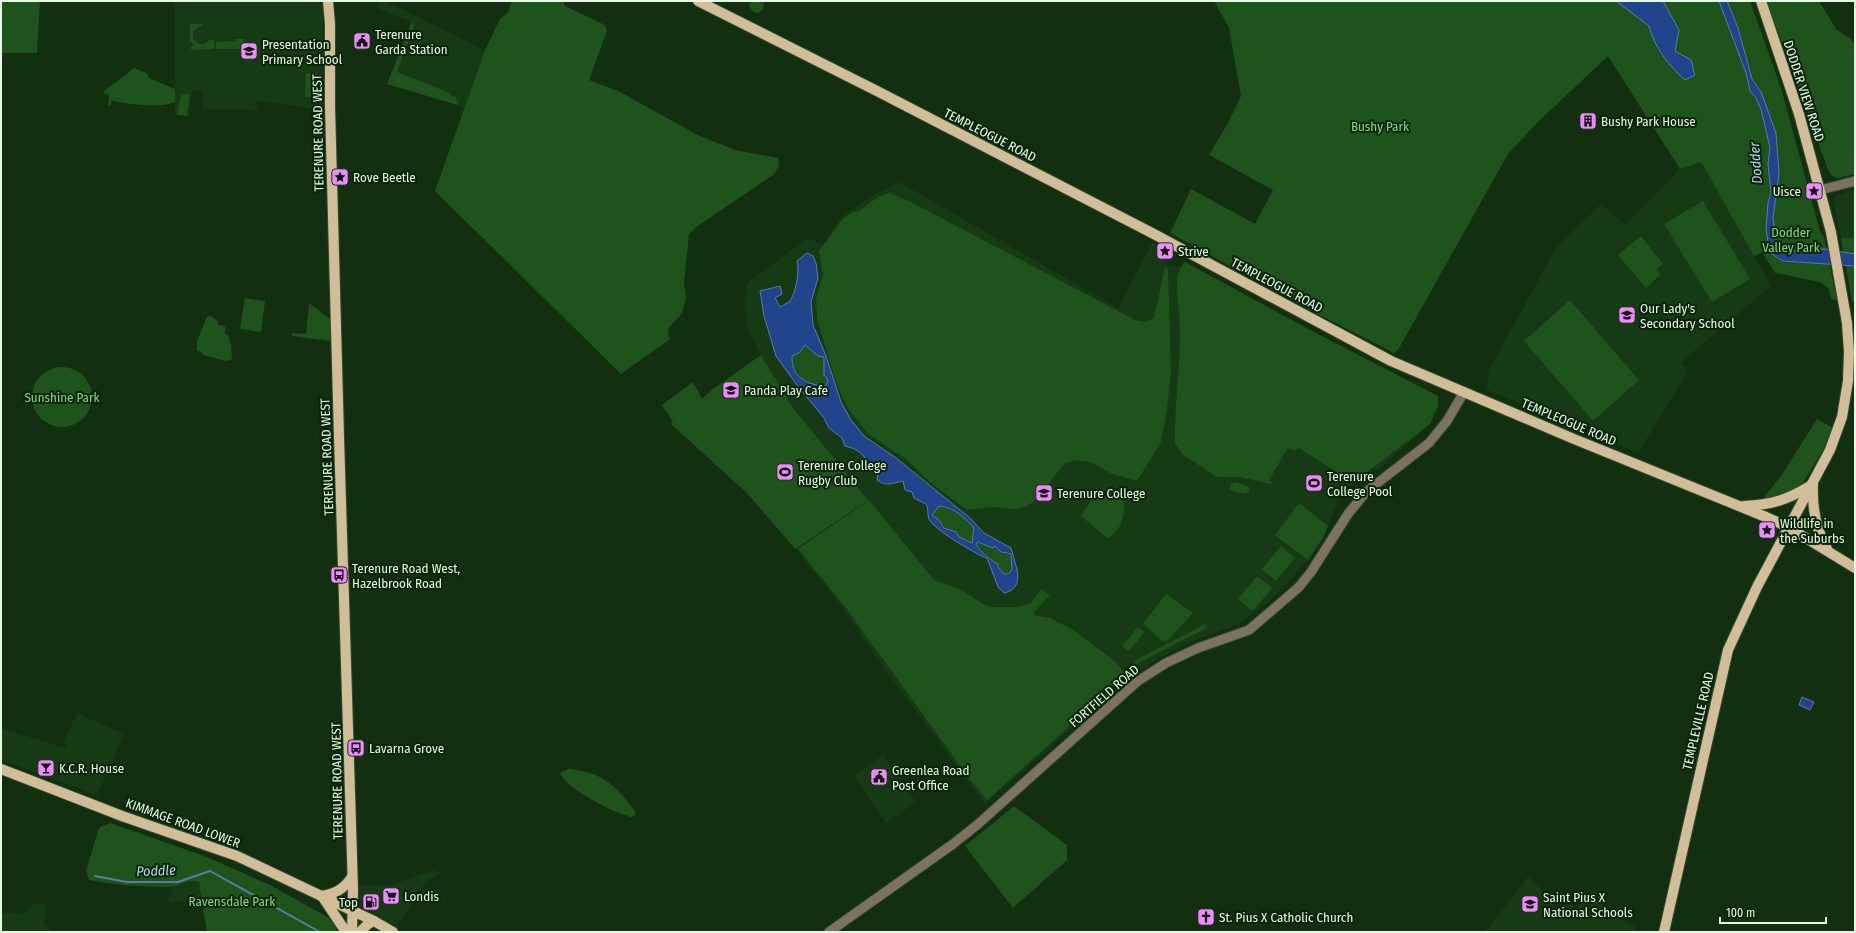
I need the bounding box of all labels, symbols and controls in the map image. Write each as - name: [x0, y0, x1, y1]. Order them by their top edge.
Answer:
- place label: Terenure Garda Station: [375, 27, 448, 57]
- public building icon: Terenure Garda Station: [352, 31, 372, 51]
- place label: Presentation Primary School: [262, 37, 343, 67]
- street label: DODDER VIEW ROAD: [1781, 39, 1827, 143]
- school or university icon: Presentation Primary School: [239, 41, 259, 61]
- street label: TERENURE ROAD WEST: [309, 74, 327, 192]
- street label: TEMPLEOGUE ROAD: [941, 105, 1039, 165]
- building icon: Bushy Park House: [1578, 111, 1598, 131]
- place label: Bushy Park House: [1601, 114, 1696, 129]
- park label: Bushy Park: [1351, 119, 1410, 134]
- water label: Dodder: [1746, 140, 1766, 185]
- place icon: Rove Beetle: [330, 167, 350, 187]
- place label: Rove Beetle: [353, 170, 416, 185]
- place icon: Uisce: [1804, 181, 1824, 201]
- place label: Uisce: [1773, 184, 1801, 199]
- park label: Dodder Valley Park: [1762, 225, 1821, 255]
- place icon: Strive: [1155, 241, 1175, 261]
- place label: Strive: [1178, 244, 1209, 259]
- street label: TEMPLEOGUE ROAD: [1229, 255, 1325, 315]
- place label: Our Lady's Secondary School: [1640, 301, 1735, 331]
- school or university icon: Our Lady's Secondary School: [1617, 305, 1637, 325]
- school or university icon: Panda Play Cafe: [721, 380, 741, 400]
- place label: Panda Play Cafe: [744, 383, 828, 398]
- park label: Sunshine Park: [24, 390, 101, 405]
- street label: TEMPLEOGUE ROAD: [1519, 395, 1619, 449]
- street label: TERENURE ROAD WEST: [317, 398, 337, 516]
- place label: Terenure College Rugby Club: [798, 458, 886, 488]
- sports icon: Terenure College Rugby Club: [775, 462, 795, 482]
- place label: Terenure College Pool: [1327, 469, 1393, 499]
- sports icon: Terenure College Pool: [1304, 473, 1324, 493]
- school or university icon: Terenure College: [1034, 483, 1054, 503]
- place label: Terenure College: [1057, 486, 1145, 501]
- place label: Wildlife in the Suburbs: [1780, 516, 1845, 546]
- place icon: Wildlife in the Suburbs: [1757, 520, 1777, 540]
- place label: Terenure Road West, Hazelbrook Road: [352, 561, 461, 591]
- bus stop icon: Terenure Road West, Hazelbrook Road: [329, 565, 349, 585]
- street label: FORTFIELD ROAD: [1066, 662, 1142, 730]
- street label: TEMPLEVILLE ROAD: [1679, 671, 1717, 771]
- street label: TERENURE ROAD WEST: [328, 722, 346, 840]
- bus stop icon: Lavarna Grove: [346, 738, 366, 758]
- place label: Lavarna Grove: [369, 741, 444, 756]
- bar icon: K.C.R. House: [36, 758, 56, 778]
- place label: K.C.R. House: [59, 761, 124, 776]
- place label: Greenlea Road Post Office: [892, 763, 969, 793]
- public building icon: Greenlea Road Post Office: [869, 767, 889, 787]
- street label: KIMMAGE ROAD LOWER: [124, 795, 242, 851]
- water label: Poddle: [136, 862, 176, 880]
- supermarket icon: Londis: [381, 886, 401, 906]
- place label: Londis: [404, 889, 439, 904]
- place label: Saint Pius X National Schools: [1543, 890, 1633, 920]
- fuel station icon: Top: [361, 892, 381, 912]
- park label: Ravensdale Park: [189, 894, 276, 909]
- school or university icon: Saint Pius X National Schools: [1520, 894, 1540, 914]
- place label: Top: [339, 895, 358, 910]
- scale bar: [1720, 899, 1826, 925]
- text: 100 m: [1726, 906, 1755, 920]
- church icon: St. Pius X Catholic Church: [1196, 907, 1216, 927]
- place label: St. Pius X Catholic Church: [1219, 910, 1353, 925]

